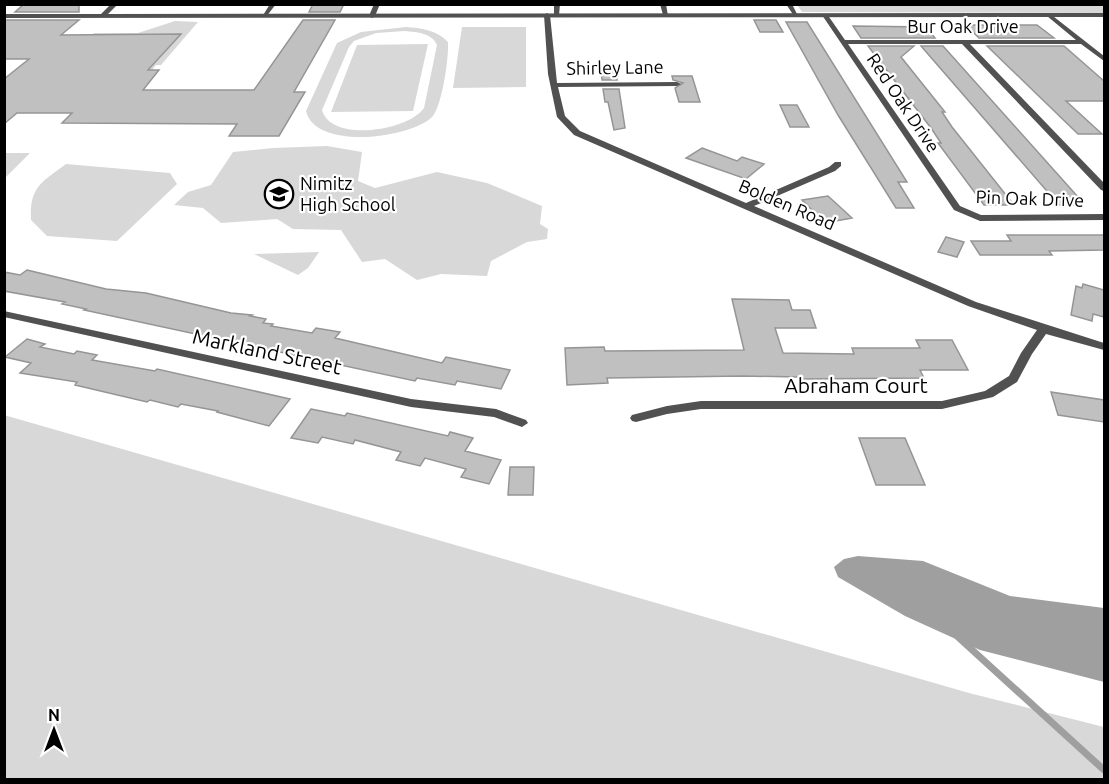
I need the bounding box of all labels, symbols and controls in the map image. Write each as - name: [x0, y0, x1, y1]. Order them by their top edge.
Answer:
- street label: Bur Oak Drive: [907, 16, 1019, 36]
- street label: Red Oak Drive: [863, 49, 944, 156]
- street label: Shirley Lane: [566, 56, 664, 78]
- place label: Nimitz High School: [300, 173, 396, 214]
- street label: Bolden Road: [736, 175, 839, 233]
- school or university icon: Nimitz High School: [263, 178, 295, 210]
- street label: Pin Oak Drive: [975, 186, 1085, 210]
- street label: Markland Street: [191, 324, 344, 379]
- street label: Abraham Court: [784, 373, 928, 397]
- north arrow: [24, 700, 84, 760]
- text: N: [48, 706, 60, 724]

